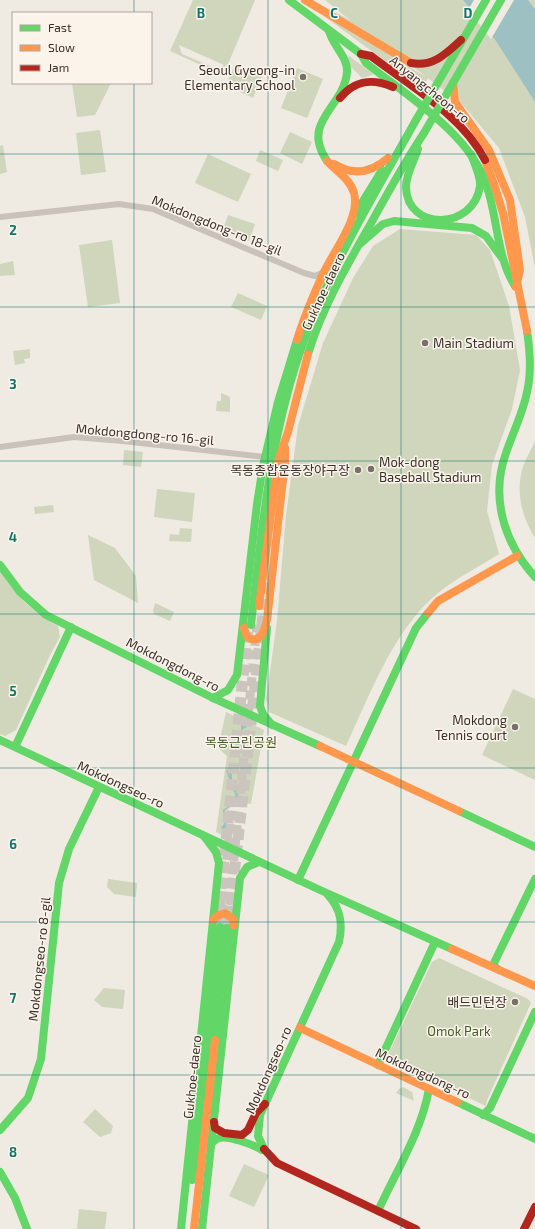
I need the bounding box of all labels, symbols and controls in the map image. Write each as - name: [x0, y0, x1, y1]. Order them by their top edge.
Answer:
- text: B: [197, 5, 205, 21]
- text: C: [330, 5, 338, 21]
- text: D: [464, 5, 473, 21]
- legend: [12, 12, 152, 84]
- text: Fast: [48, 20, 72, 34]
- text: Slow: [48, 40, 75, 54]
- street label: Anyangcheon-ro: [387, 52, 473, 126]
- text: Jam: [48, 60, 69, 74]
- place label: Seoul Gyeong-in Elementary School: [184, 62, 295, 93]
- marker: Seoul Gyeong-in Elementary School: [298, 72, 308, 82]
- street label: Mokdongdong-ro 18-gil: [150, 192, 284, 258]
- text: 2: [9, 222, 17, 238]
- street label: Gukhoe-daero: [298, 250, 348, 332]
- place label: Main Stadium: [433, 335, 514, 351]
- marker: Main Stadium: [420, 338, 430, 348]
- text: 3: [9, 376, 17, 392]
- street label: Mokdongdong-ro 16-gil: [75, 420, 215, 448]
- place label: Mok-dong Baseball Stadium: [379, 454, 481, 485]
- place label: 목동종합운동장야구장: [230, 462, 350, 478]
- marker: Mok-dong Baseball Stadium: [366, 464, 376, 474]
- marker: 목동종합운동장야구장: [353, 465, 363, 475]
- text: 4: [9, 529, 17, 545]
- street label: Mokdongdong-ro: [124, 634, 222, 694]
- text: 5: [9, 683, 17, 699]
- place label: Mokdong Tennis court: [435, 712, 507, 743]
- marker: Mokdong Tennis court: [510, 722, 520, 732]
- park label: 목동근린공원: [205, 734, 277, 750]
- street label: Mokdongseo-ro: [75, 757, 167, 811]
- text: 6: [9, 836, 17, 852]
- street label: Mokdongseo-ro 8-gil: [25, 896, 54, 1022]
- text: 7: [10, 990, 17, 1006]
- place label: 배드민턴장: [447, 994, 507, 1010]
- marker: 배드민턴장: [510, 997, 520, 1007]
- park label: Omok Park: [427, 1023, 491, 1039]
- street label: Mokdongseo-ro: [242, 1024, 294, 1116]
- street label: Gukhoe-daero: [180, 1034, 204, 1120]
- street label: Mokdongdong-ro: [373, 1044, 473, 1102]
- text: 8: [9, 1144, 17, 1160]

